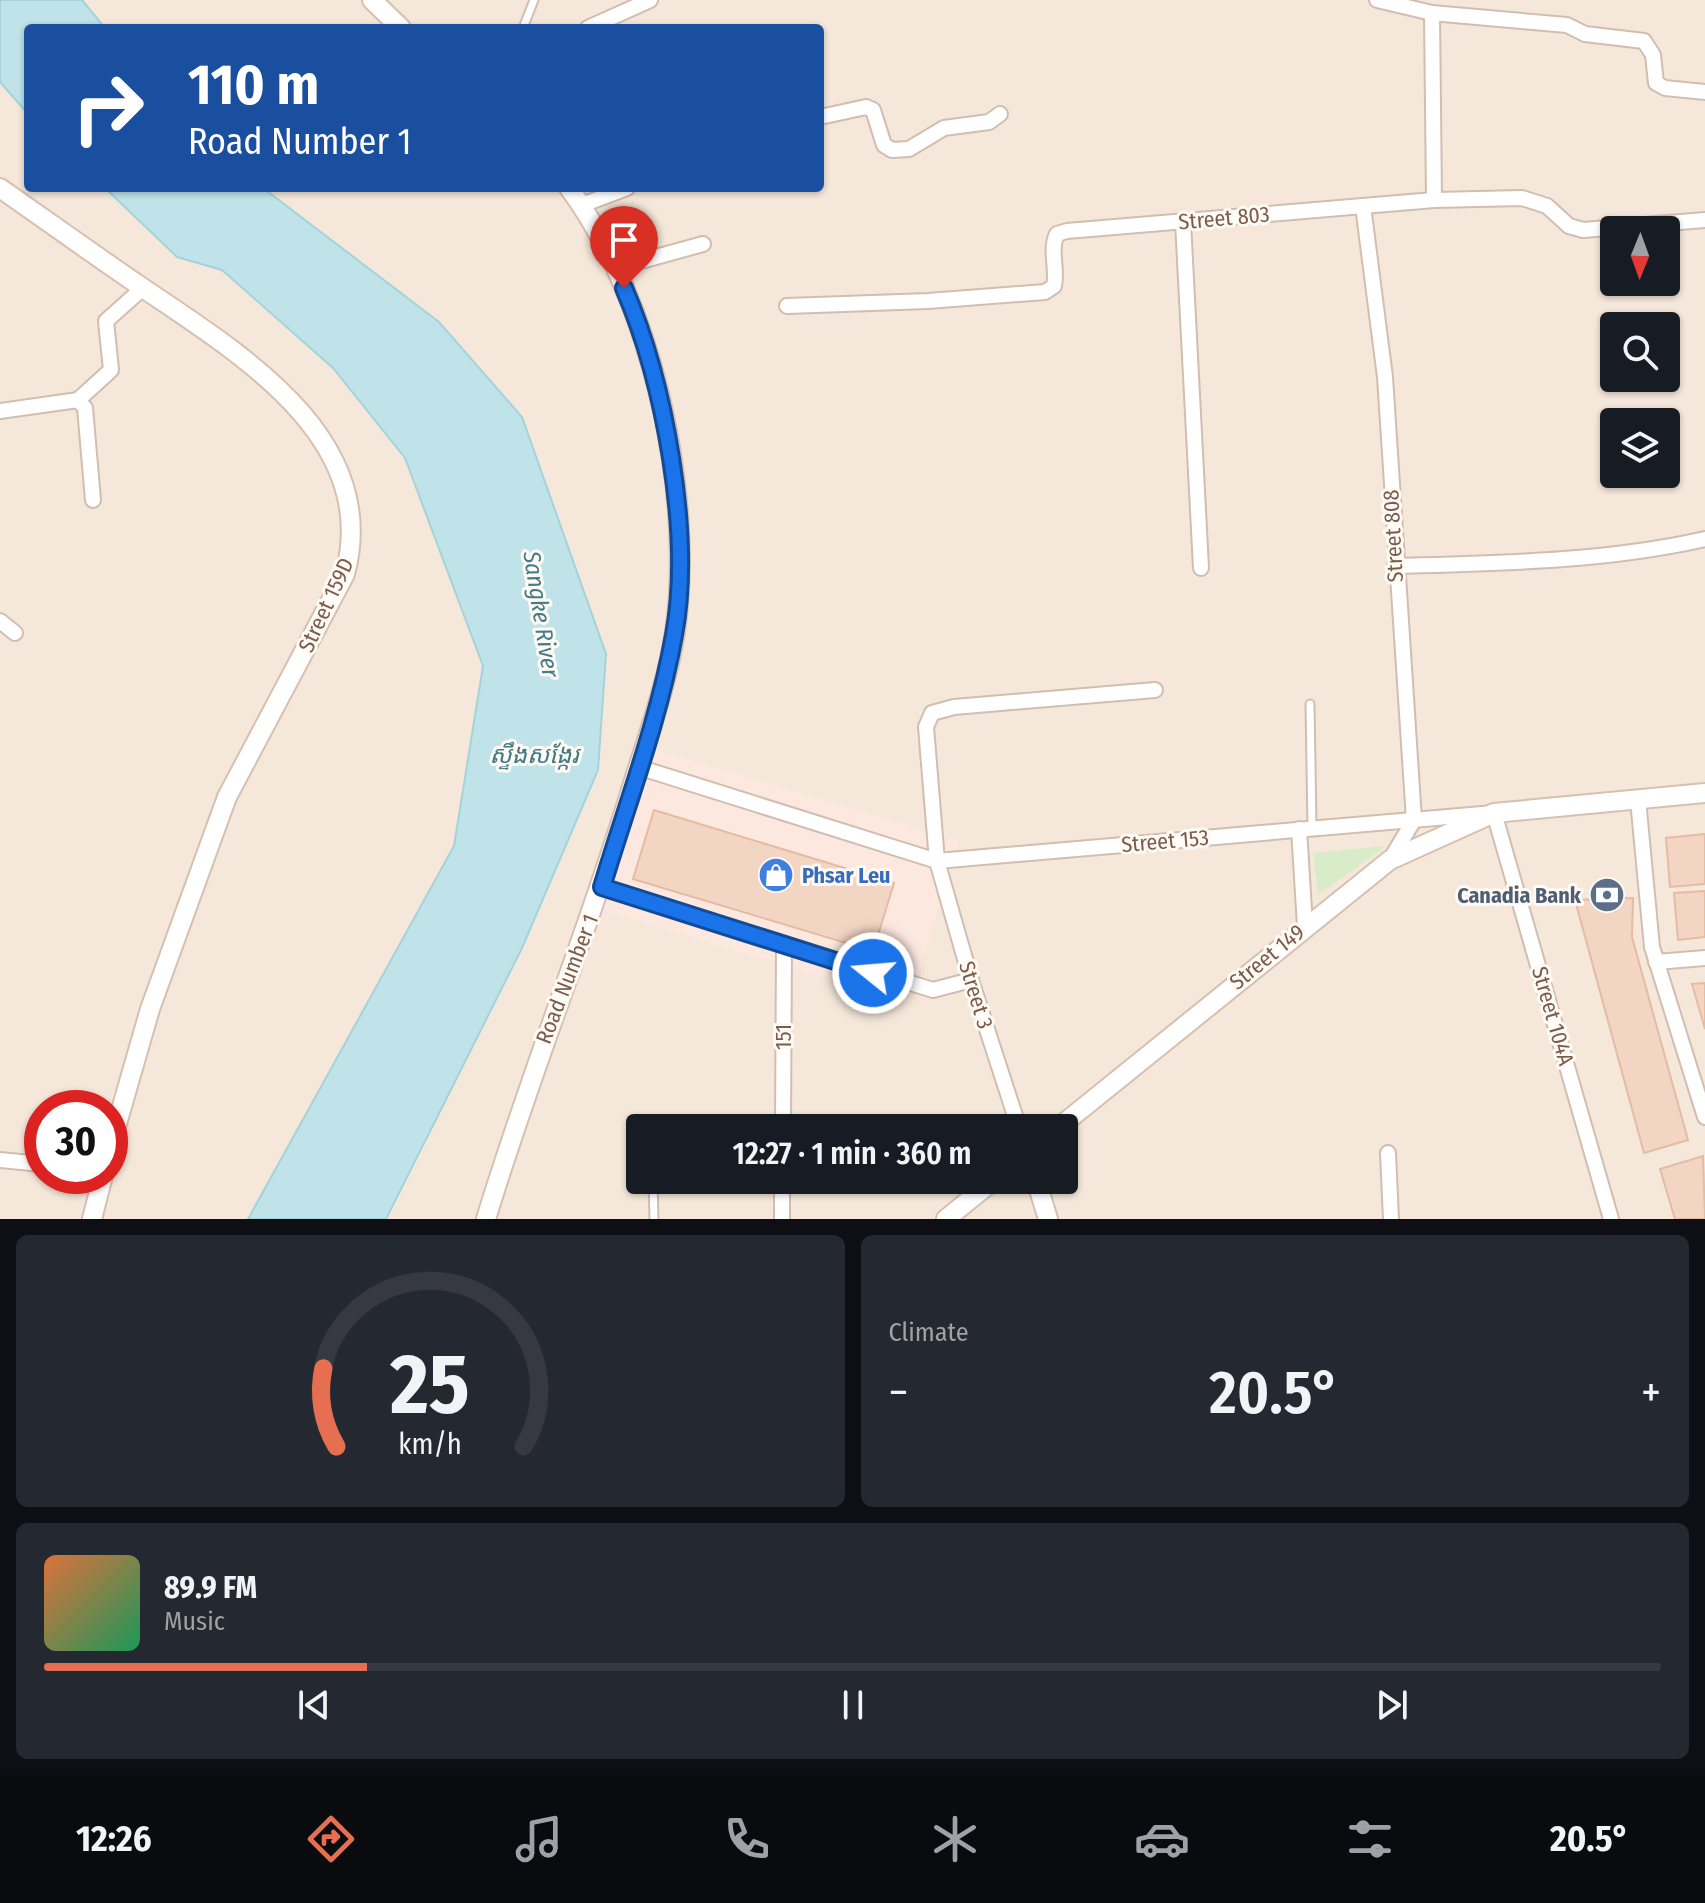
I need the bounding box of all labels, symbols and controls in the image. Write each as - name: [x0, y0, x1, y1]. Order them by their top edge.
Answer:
- text: 110 m: [188, 52, 319, 119]
- icon: right: [56, 56, 160, 160]
- text: Road Number 1: [188, 120, 411, 164]
- street label: Street 803: [1177, 201, 1271, 235]
- pin: [590, 206, 658, 288]
- north arrow: [1600, 216, 1680, 296]
- map controls: [1600, 216, 1680, 488]
- icon: arrive: [602, 218, 646, 262]
- button: search: [1600, 312, 1680, 392]
- button: layers: [1600, 408, 1680, 488]
- street label: Street 808: [1377, 489, 1409, 583]
- water label: Sangke River: [517, 548, 565, 680]
- street label: Street 159D: [292, 553, 360, 657]
- water label: ស្ទឹងសង្កែរ: [490, 741, 582, 770]
- street label: Street 153: [1120, 824, 1210, 858]
- shop icon: Phsar Leu: [757, 856, 795, 894]
- place label: Phsar Leu: [802, 862, 891, 889]
- bank icon: Canadia Bank: [1588, 876, 1626, 914]
- place label: Canadia Bank: [1457, 882, 1582, 909]
- street label: Road Number 1: [530, 910, 604, 1048]
- street label: Street 149: [1224, 919, 1310, 995]
- position arrow: [831, 931, 915, 1015]
- street label: Street 3: [953, 958, 999, 1032]
- street label: Street 104A: [1526, 963, 1580, 1069]
- street label: 151: [770, 1024, 797, 1050]
- speed limit sign: 30: [24, 1090, 128, 1194]
- text: 12:27 · 1 min · 360 m: [732, 1136, 972, 1172]
- text: Climate: [889, 1317, 969, 1348]
- text: 25: [390, 1335, 470, 1435]
- text: 20.5°: [1209, 1357, 1340, 1429]
- text: −: [889, 1366, 908, 1419]
- text: +: [1641, 1366, 1661, 1419]
- text: km/h: [398, 1427, 462, 1462]
- text: 89.9 FM: [164, 1570, 257, 1606]
- text: Music: [164, 1606, 225, 1637]
- icon: previous: [292, 1683, 336, 1727]
- icon: pause: [831, 1683, 875, 1727]
- icon: next: [1370, 1683, 1414, 1727]
- icon: directions: [303, 1811, 359, 1867]
- icon: music: [511, 1811, 567, 1867]
- icon: phone: [719, 1811, 775, 1867]
- icon: climate: [927, 1811, 983, 1867]
- icon: car: [1134, 1811, 1190, 1867]
- icon: filters: [1342, 1811, 1398, 1867]
- text: 12:26: [76, 1817, 152, 1861]
- text: 20.5°: [1550, 1817, 1629, 1861]

